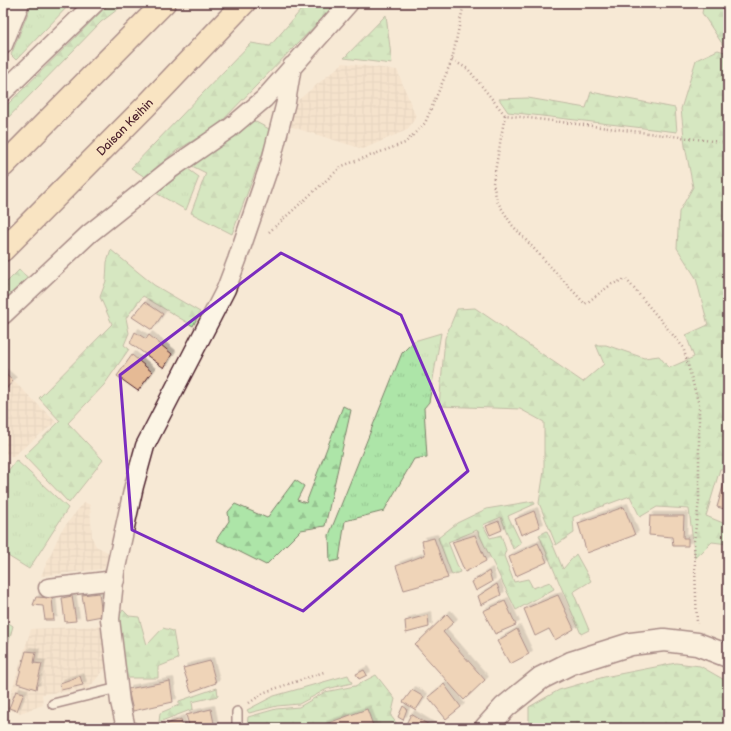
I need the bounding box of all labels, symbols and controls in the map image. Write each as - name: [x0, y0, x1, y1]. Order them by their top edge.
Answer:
- street label: Daisan Keihin: [94, 96, 157, 159]

